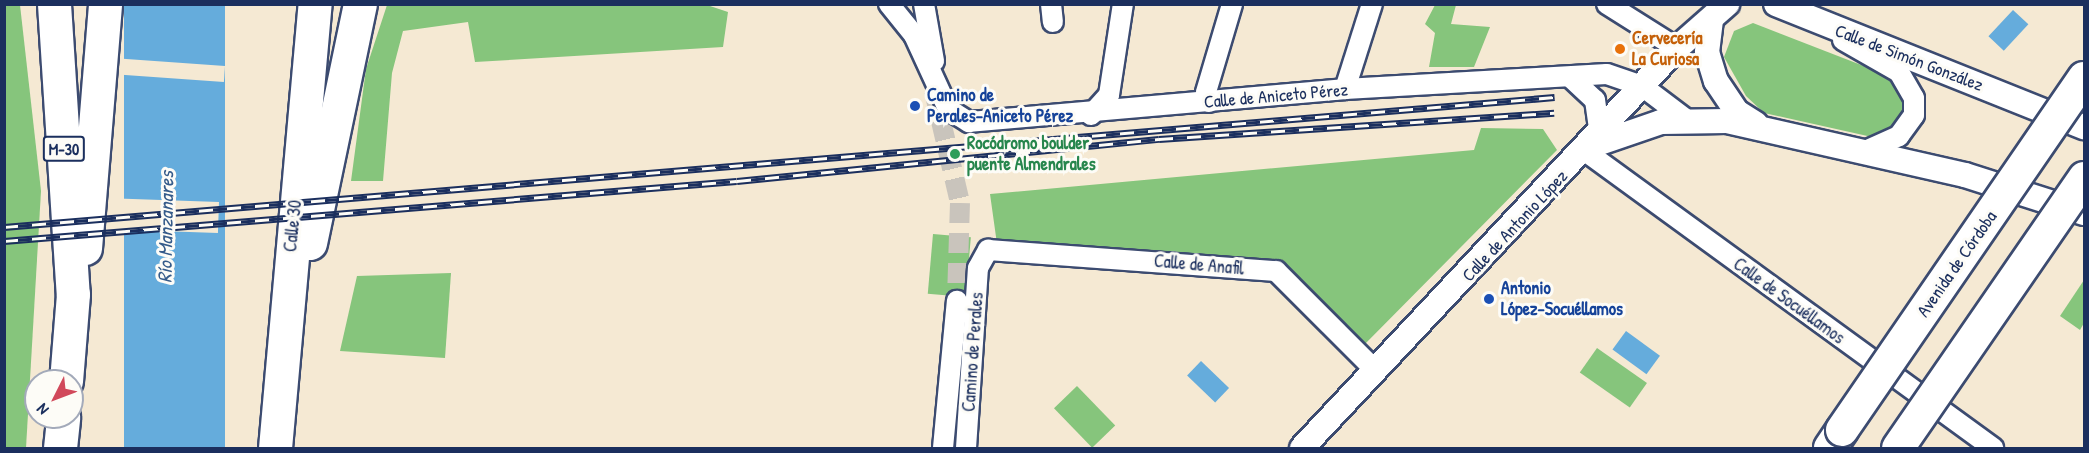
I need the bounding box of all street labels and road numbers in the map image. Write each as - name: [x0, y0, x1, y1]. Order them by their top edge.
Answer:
- street label: Calle de Simón González: [1832, 20, 1986, 96]
- street label: Calle de Aniceto Pérez: [1203, 79, 1349, 113]
- road number: M-30: [42, 136, 86, 162]
- street label: Calle de Antonio López: [1458, 166, 1572, 286]
- street label: Calle 30: [280, 199, 306, 253]
- street label: Avenida de Córdoba: [1912, 207, 2002, 321]
- street label: Calle de Anafil: [1153, 250, 1245, 280]
- street label: Calle de Socuéllamos: [1729, 253, 1849, 349]
- street label: Camino de Perales: [958, 292, 988, 412]

